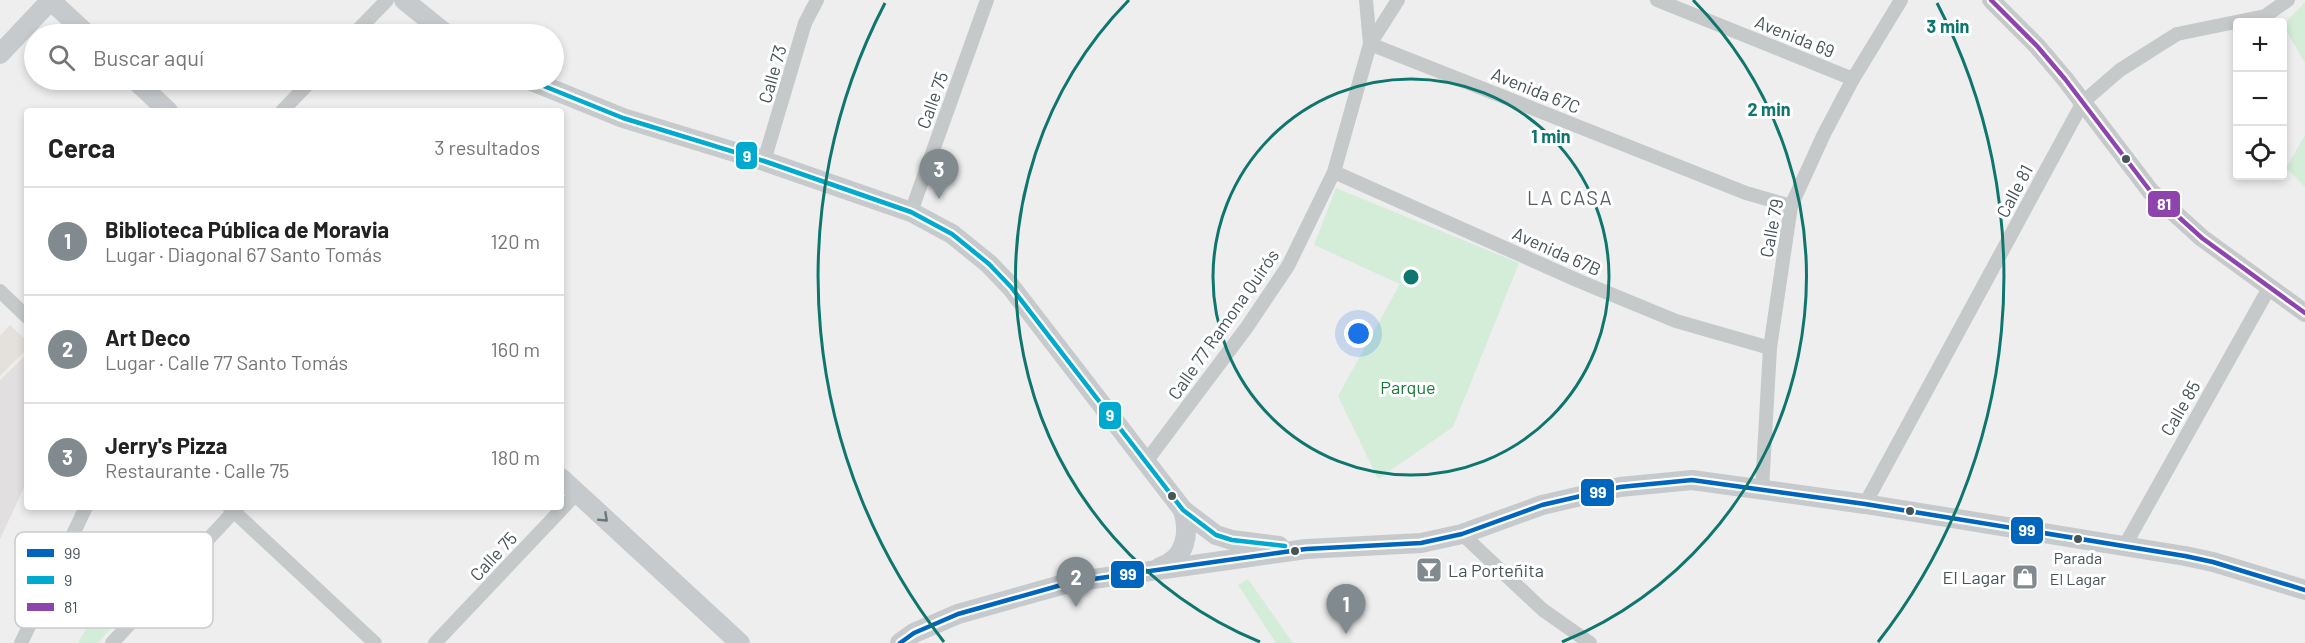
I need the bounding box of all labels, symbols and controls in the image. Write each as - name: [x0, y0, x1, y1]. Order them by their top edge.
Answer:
- street label: Avenida 69: [1752, 10, 1838, 62]
- text: 3 min: [1927, 15, 1969, 37]
- map controls: [2233, 18, 2287, 180]
- button: +: [2233, 18, 2287, 72]
- search box: [24, 24, 564, 90]
- icon: search: [45, 41, 78, 74]
- street label: Calle 73: [753, 42, 791, 106]
- text: Buscar aquí: [93, 44, 204, 70]
- street label: Avenida 67C: [1488, 62, 1584, 118]
- street label: Calle 75: [912, 68, 952, 132]
- button: −: [2233, 72, 2287, 126]
- text: 2 min: [1747, 98, 1791, 120]
- text: 1 min: [1531, 125, 1571, 147]
- button: locate: [2233, 126, 2287, 180]
- text: Cerca: [48, 132, 115, 163]
- text: 3 resultados: [434, 135, 540, 159]
- line badge: 9: [735, 141, 758, 170]
- text: 9: [743, 146, 751, 165]
- pin: 3: [920, 150, 958, 199]
- unlabelled marker: [2120, 153, 2132, 165]
- street label: Calle 81: [1991, 161, 2037, 221]
- district label: LA CASA: [1527, 185, 1613, 209]
- line badge: 81: [2147, 190, 2181, 218]
- text: 81: [2157, 194, 2171, 213]
- street label: Calle 79: [1755, 197, 1787, 259]
- text: Biblioteca Pública de Moravia: [105, 216, 389, 242]
- street label: Avenida 67B: [1509, 222, 1605, 280]
- text: 1: [64, 229, 71, 253]
- text: 120 m: [490, 229, 540, 253]
- text: Lugar · Diagonal 67 Santo Tomás: [105, 242, 382, 266]
- street label: Calle 77 Ramona Quirós: [1163, 244, 1283, 404]
- centre of rings: [1401, 267, 1421, 287]
- your location: [1344, 319, 1373, 348]
- text: Art Deco: [105, 324, 191, 350]
- text: 2: [62, 337, 73, 361]
- text: 160 m: [491, 337, 540, 361]
- text: Lugar · Calle 77 Santo Tomás: [105, 350, 348, 374]
- park label: Parque: [1380, 376, 1436, 398]
- street label: Calle 85: [2155, 376, 2205, 440]
- line badge: 9: [1098, 401, 1122, 430]
- text: 9: [1106, 405, 1114, 424]
- text: Jerry's Pizza: [105, 432, 227, 458]
- text: 3: [62, 445, 73, 469]
- text: 180 m: [491, 445, 540, 469]
- text: Restaurante · Calle 75: [105, 458, 289, 482]
- line badge: 99: [1580, 478, 1615, 507]
- text: 99: [1590, 482, 1607, 501]
- unlabelled marker: [1166, 490, 1178, 502]
- unlabelled marker: [1904, 505, 1916, 517]
- one-way arrow: [597, 511, 608, 522]
- line badge: 99: [2010, 516, 2044, 545]
- text: 99: [2019, 520, 2036, 539]
- street label: Calle 75: [465, 527, 521, 585]
- legend: [15, 532, 213, 628]
- marker: Parada El Lagar: [2072, 533, 2084, 545]
- text: 99: [64, 543, 81, 562]
- unlabelled marker: [1289, 545, 1301, 557]
- place label: Parada El Lagar: [2050, 548, 2106, 588]
- bar icon: La Porteñita: [1414, 555, 1444, 585]
- pin: 2: [1056, 558, 1096, 607]
- place label: La Porteñita: [1448, 559, 1544, 581]
- line badge: 99: [1110, 560, 1145, 589]
- shop icon: El Lagar: [2010, 562, 2040, 592]
- text: 99: [1120, 564, 1137, 583]
- place label: El Lagar: [1943, 566, 2006, 588]
- text: 9: [64, 570, 72, 589]
- pin: 1: [1326, 584, 1366, 634]
- text: 81: [64, 597, 78, 616]

